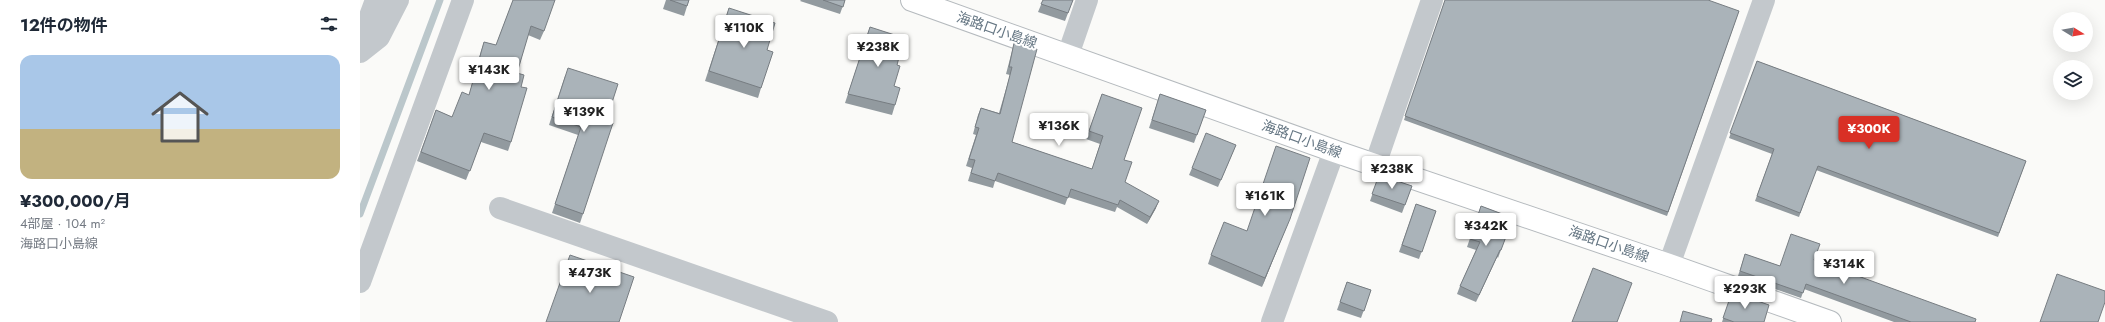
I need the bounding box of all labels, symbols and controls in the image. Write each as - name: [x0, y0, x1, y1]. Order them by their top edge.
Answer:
- street label: 海路口小島線: [954, 7, 1040, 53]
- north arrow: [2053, 12, 2093, 52]
- map controls: [2053, 12, 2093, 100]
- text: 12件の物件: [20, 13, 108, 37]
- icon: filters: [318, 13, 340, 35]
- pin: ¥110K: [716, 15, 772, 49]
- text: ¥110K: [724, 18, 764, 37]
- pin: ¥238K: [850, 34, 906, 68]
- text: ¥238K: [857, 37, 899, 56]
- pin: ¥143K: [461, 57, 517, 91]
- text: ¥143K: [468, 60, 510, 79]
- button: layers: [2053, 60, 2093, 100]
- icon: home: [144, 81, 216, 153]
- pin: ¥139K: [556, 99, 612, 133]
- text: ¥139K: [563, 102, 605, 121]
- pin: ¥136K: [1031, 113, 1087, 147]
- street label: 海路口小島線: [1259, 115, 1345, 163]
- text: ¥136K: [1038, 116, 1080, 135]
- pin: ¥300K: [1841, 116, 1897, 150]
- text: ¥300K: [1847, 119, 1891, 138]
- pin: ¥238K: [1364, 156, 1420, 190]
- text: ¥238K: [1371, 159, 1413, 178]
- pin: ¥161K: [1237, 183, 1293, 217]
- text: ¥161K: [1245, 186, 1285, 205]
- text: ¥300,000/月: [20, 189, 131, 213]
- pin: ¥342K: [1458, 213, 1514, 247]
- text: 4部屋 · 104 m²: [20, 214, 105, 233]
- text: ¥342K: [1464, 216, 1508, 235]
- street label: 海路口小島線: [1566, 221, 1652, 267]
- text: 海路口小島線: [20, 234, 98, 253]
- pin: ¥314K: [1816, 251, 1872, 285]
- text: ¥314K: [1823, 254, 1865, 273]
- pin: ¥473K: [562, 260, 618, 294]
- text: ¥473K: [569, 263, 611, 282]
- pin: ¥293K: [1717, 276, 1773, 310]
- text: ¥293K: [1723, 279, 1767, 298]

